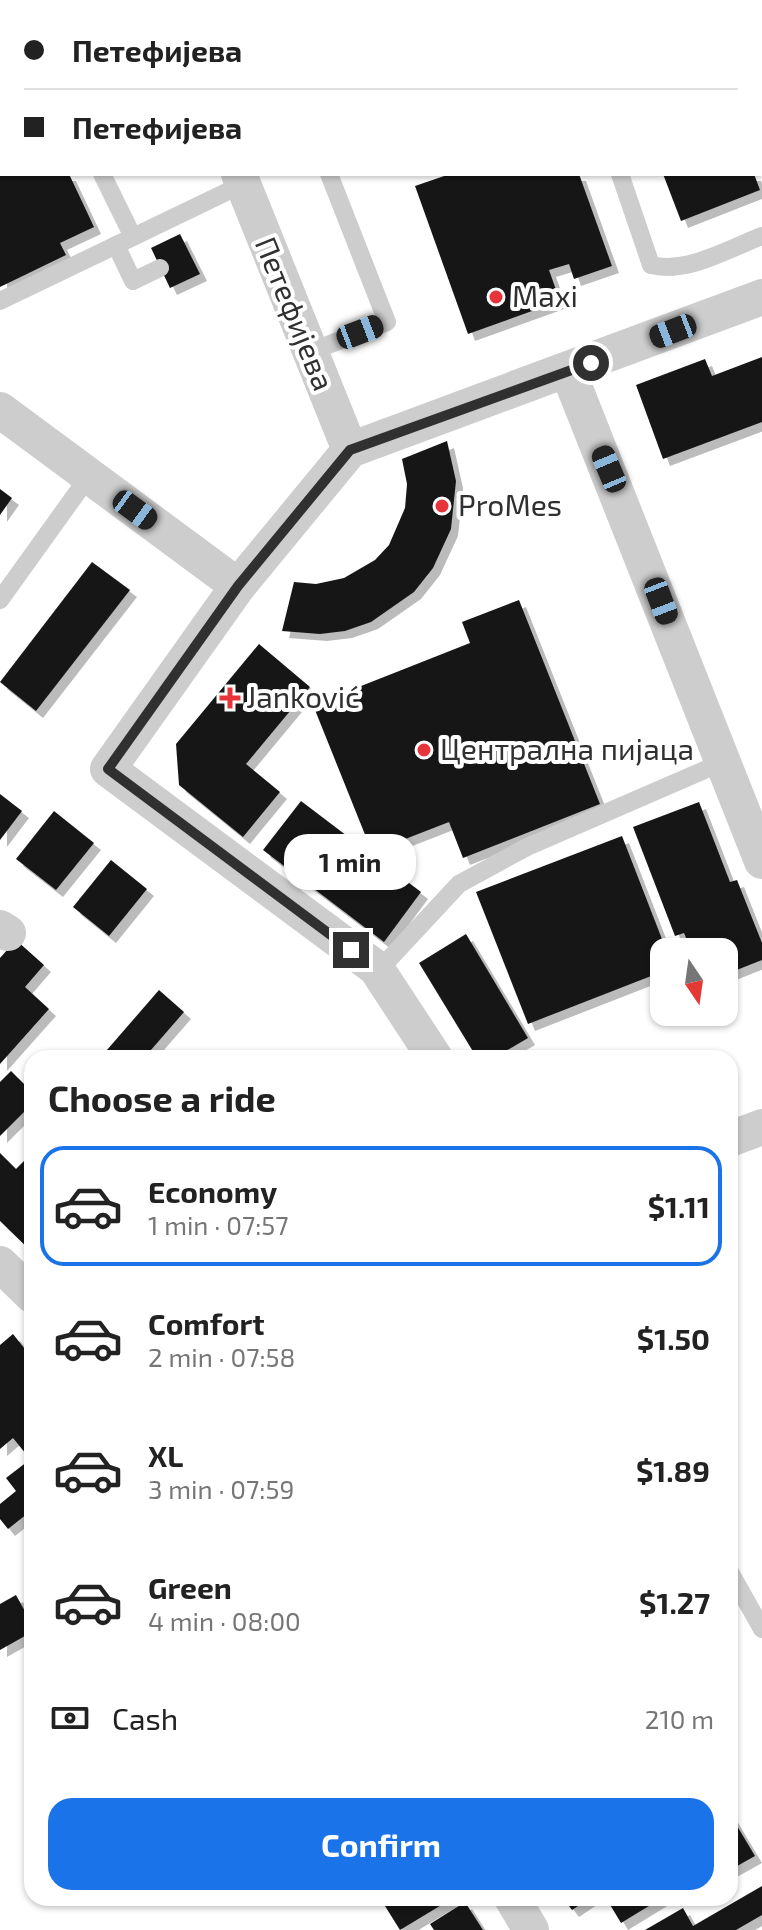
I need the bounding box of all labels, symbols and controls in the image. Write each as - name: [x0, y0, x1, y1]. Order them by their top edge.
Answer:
- text: Петефијева: [72, 32, 242, 68]
- text: Петефијева: [72, 109, 242, 145]
- street label: Петефијева: [249, 231, 343, 395]
- place label: Maxi: [512, 277, 578, 313]
- marker: Maxi: [487, 288, 505, 306]
- car: [646, 311, 700, 351]
- car: [333, 312, 387, 352]
- route start: [573, 345, 609, 381]
- car: [589, 442, 629, 496]
- car: [109, 486, 161, 534]
- place label: ProMes: [458, 486, 562, 522]
- marker: ProMes: [433, 497, 451, 515]
- car: [641, 574, 681, 628]
- place label: Janković: [246, 678, 360, 714]
- marker: Janković: [221, 689, 239, 707]
- place label: Централна пијаца: [440, 730, 694, 766]
- marker: Централна пијаца: [415, 741, 433, 759]
- callout: 1 min: [285, 834, 417, 890]
- text: 1 min: [319, 846, 381, 877]
- route end: [333, 932, 369, 968]
- north arrow: [650, 938, 738, 1026]
- map controls: [650, 938, 738, 1026]
- text: Choose a ride: [48, 1076, 276, 1119]
- icon: car: [52, 1170, 124, 1242]
- text: Economy: [148, 1173, 277, 1209]
- text: $1.11: [648, 1188, 710, 1224]
- text: 1 min · 07:57: [148, 1209, 289, 1240]
- icon: car: [52, 1302, 124, 1374]
- text: Comfort: [148, 1305, 265, 1341]
- text: $1.50: [637, 1320, 710, 1356]
- text: 2 min · 07:58: [148, 1341, 295, 1372]
- icon: car: [52, 1434, 124, 1506]
- text: XL: [148, 1437, 183, 1473]
- text: $1.89: [636, 1452, 710, 1488]
- text: 3 min · 07:59: [148, 1473, 294, 1504]
- icon: car: [52, 1566, 124, 1638]
- text: Green: [148, 1569, 232, 1605]
- text: $1.27: [639, 1584, 710, 1620]
- text: 4 min · 08:00: [148, 1605, 301, 1636]
- icon: cash: [48, 1696, 92, 1740]
- text: Cash: [112, 1700, 178, 1736]
- text: 210 m: [645, 1703, 714, 1734]
- button: Confirm: [48, 1798, 714, 1890]

